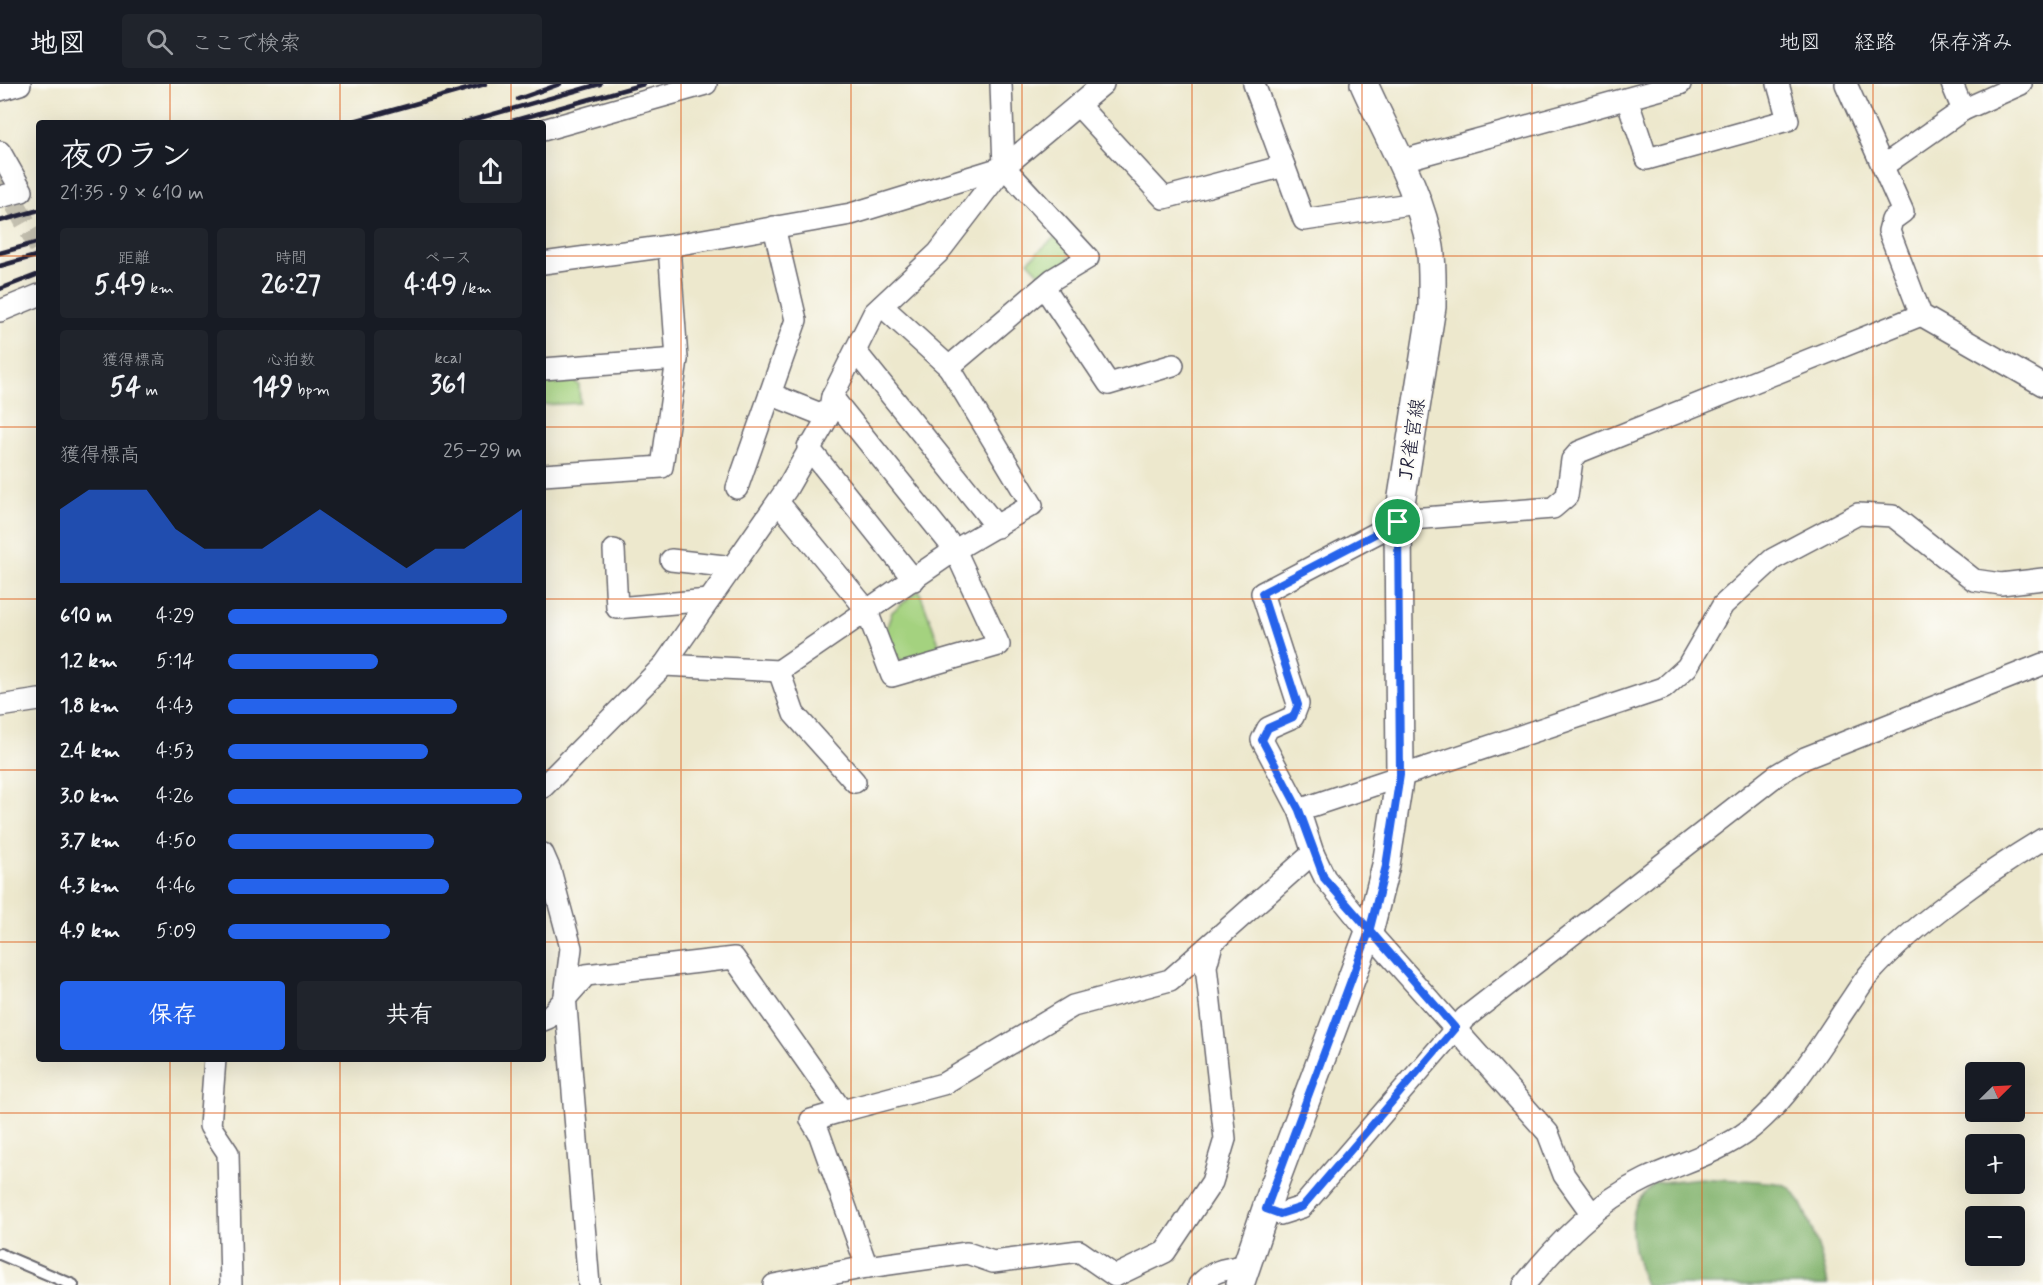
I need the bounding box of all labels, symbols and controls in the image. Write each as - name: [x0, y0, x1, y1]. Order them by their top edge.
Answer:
- search box: [122, 14, 542, 68]
- icon: search: [143, 25, 176, 58]
- text: 地図: [30, 26, 86, 63]
- text: 地図: [1779, 29, 1821, 57]
- text: 経路: [1854, 29, 1896, 57]
- text: 保存済み: [1929, 29, 2013, 57]
- text: ここで検索: [191, 30, 301, 58]
- text: 夜のラン: [60, 135, 192, 179]
- button: share: [459, 140, 522, 203]
- text: 21:35 · 9 × 610 m: [60, 180, 204, 207]
- text: 距離: [118, 248, 150, 269]
- text: 時間: [275, 248, 307, 269]
- text: ペース: [424, 248, 472, 269]
- text: 5.49: [94, 269, 146, 303]
- text: 26:27: [261, 269, 321, 303]
- text: 4:49: [404, 269, 457, 303]
- text: km: [146, 278, 174, 299]
- text: /km: [457, 278, 492, 299]
- text: kcal: [435, 348, 461, 369]
- text: 獲得標高: [102, 350, 166, 371]
- text: 心拍数: [267, 350, 315, 371]
- text: 361: [430, 369, 466, 403]
- text: 54: [110, 371, 141, 405]
- text: 149: [252, 371, 293, 405]
- text: m: [141, 380, 158, 401]
- text: bpm: [293, 380, 330, 401]
- street label: JR雀宮線: [1393, 396, 1432, 482]
- text: 25–29 m: [443, 438, 522, 465]
- text: 獲得標高: [60, 442, 140, 469]
- pin: [1372, 496, 1423, 547]
- icon: arrive: [1381, 505, 1414, 538]
- text: 610 m: [60, 603, 112, 630]
- text: 4:29: [156, 603, 195, 630]
- text: 1.2 km: [60, 648, 117, 675]
- text: 5:14: [156, 648, 194, 675]
- text: 1.8 km: [60, 693, 119, 720]
- text: 4:43: [156, 693, 193, 720]
- text: 2.4 km: [60, 738, 120, 765]
- text: 4:53: [156, 738, 193, 765]
- text: 3.0 km: [60, 783, 119, 810]
- text: 4:26: [156, 783, 194, 810]
- text: 3.7 km: [60, 828, 120, 855]
- text: 4:50: [156, 828, 196, 855]
- text: 4.3 km: [60, 873, 119, 900]
- text: 4:46: [156, 873, 196, 900]
- text: 4.9 km: [60, 918, 120, 945]
- text: 5:09: [156, 918, 196, 945]
- button: 保存: [60, 981, 285, 1050]
- button: 共有: [297, 981, 522, 1050]
- north arrow: [1965, 1062, 2025, 1122]
- map controls: [1965, 1062, 2025, 1266]
- button: +: [1965, 1134, 2025, 1194]
- button: −: [1965, 1206, 2025, 1266]

